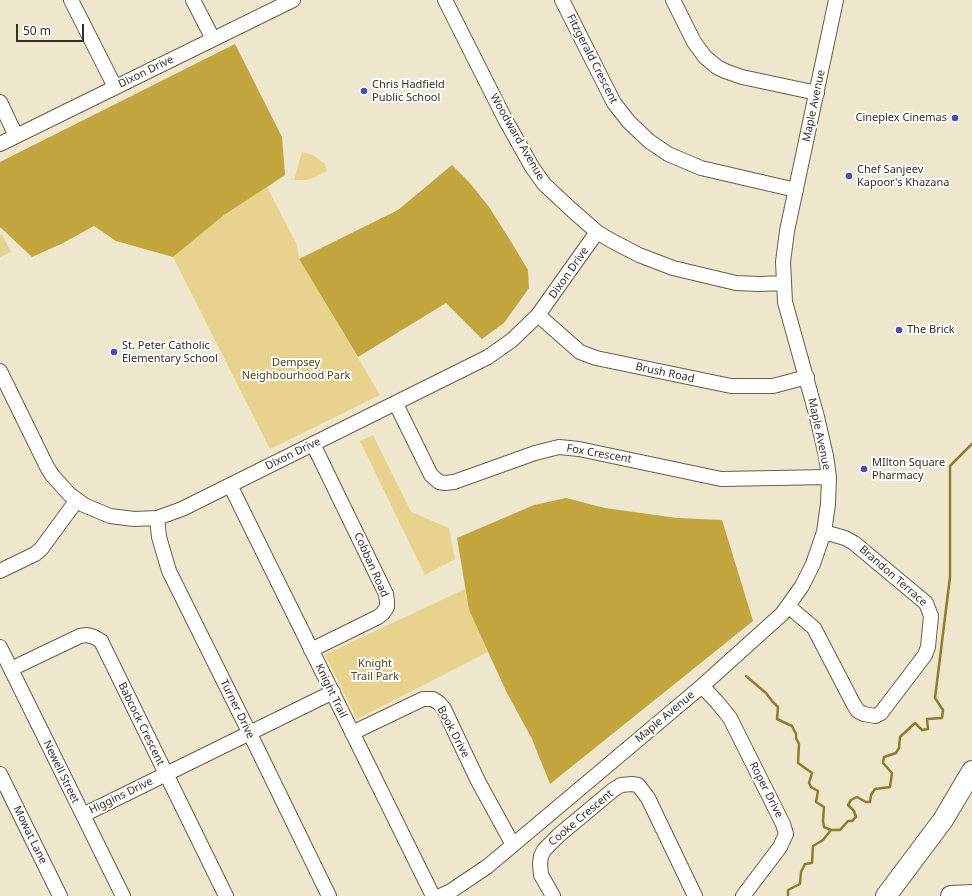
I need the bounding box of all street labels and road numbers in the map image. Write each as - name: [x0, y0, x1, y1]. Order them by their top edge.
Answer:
- street label: Fitzgerald Crescent: [564, 12, 620, 106]
- street label: Dixon Drive: [116, 53, 176, 91]
- street label: Maple Avenue: [800, 69, 828, 143]
- street label: Woodward Avenue: [487, 91, 547, 183]
- street label: Dixon Drive: [546, 245, 592, 301]
- street label: Brush Road: [634, 360, 696, 386]
- street label: Maple Avenue: [805, 397, 833, 471]
- street label: Dixon Drive: [263, 435, 323, 473]
- street label: Fox Crescent: [565, 442, 633, 466]
- street label: Cobban Road: [351, 531, 391, 599]
- street label: Brandon Terrace: [856, 543, 930, 609]
- street label: Knight Trail: [312, 662, 350, 720]
- street label: Turner Drive: [217, 677, 257, 741]
- street label: Babcock Crescent: [115, 680, 167, 768]
- street label: Maple Avenue: [633, 688, 697, 746]
- street label: Book Drive: [434, 704, 472, 760]
- street label: Newell Street: [40, 738, 82, 806]
- street label: Roper Drive: [746, 760, 786, 820]
- street label: Higgins Drive: [87, 775, 155, 817]
- street label: Cooke Crescent: [546, 787, 616, 849]
- street label: Mowat Lane: [10, 804, 50, 866]

